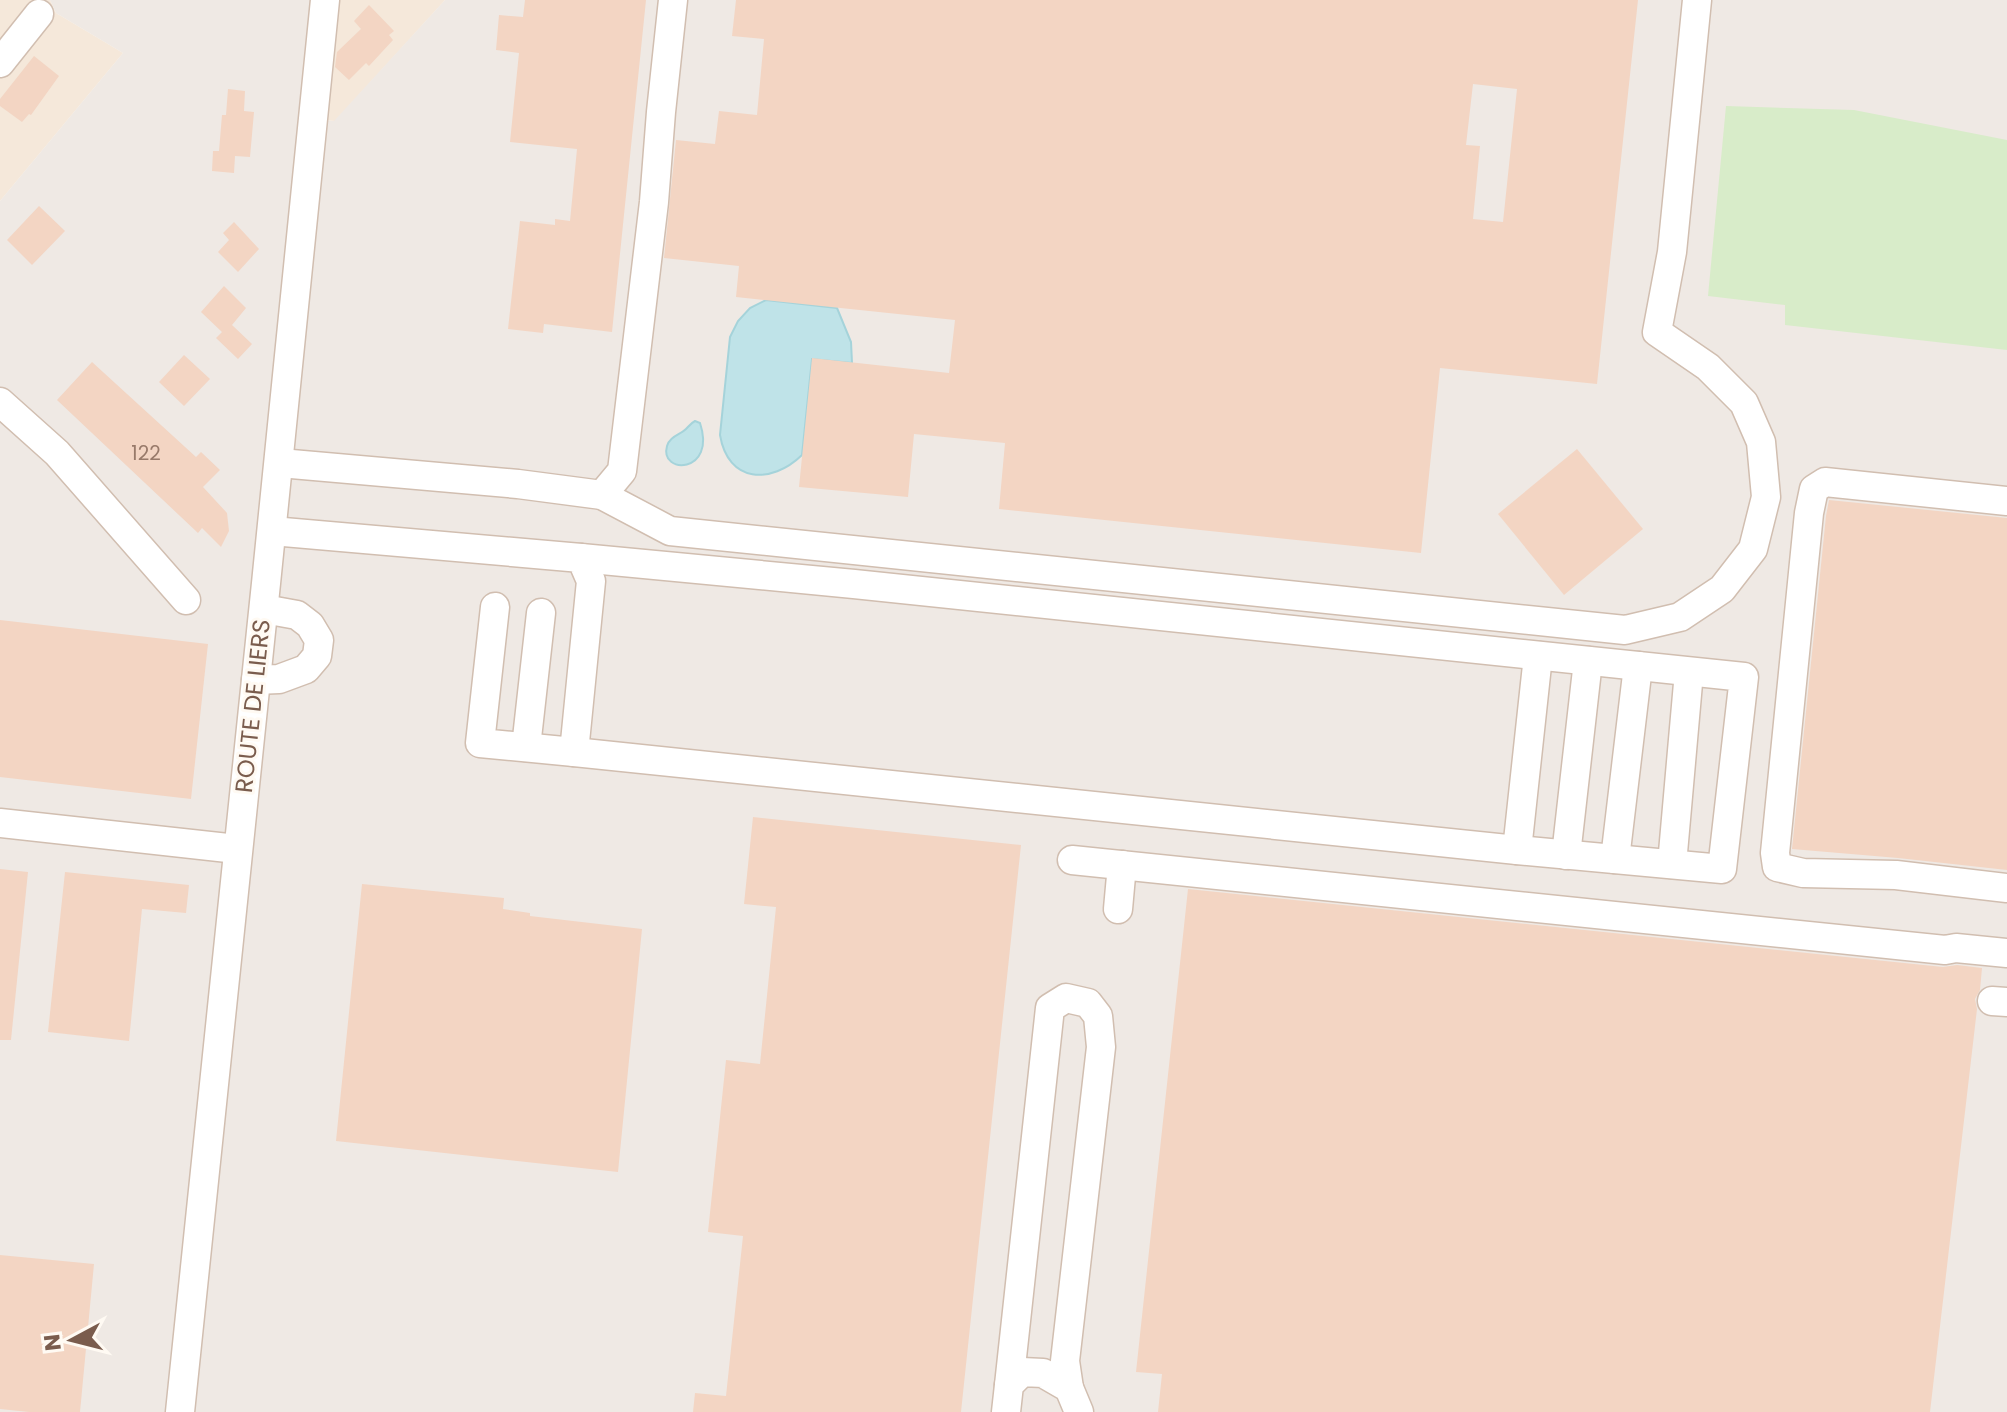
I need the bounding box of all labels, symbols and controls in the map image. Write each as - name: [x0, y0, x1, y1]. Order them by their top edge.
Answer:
- house number: 122: [131, 439, 161, 467]
- street label: ROUTE DE LIERS: [227, 618, 278, 794]
- north arrow: [32, 1300, 112, 1380]
- text: N: [36, 1332, 69, 1352]

